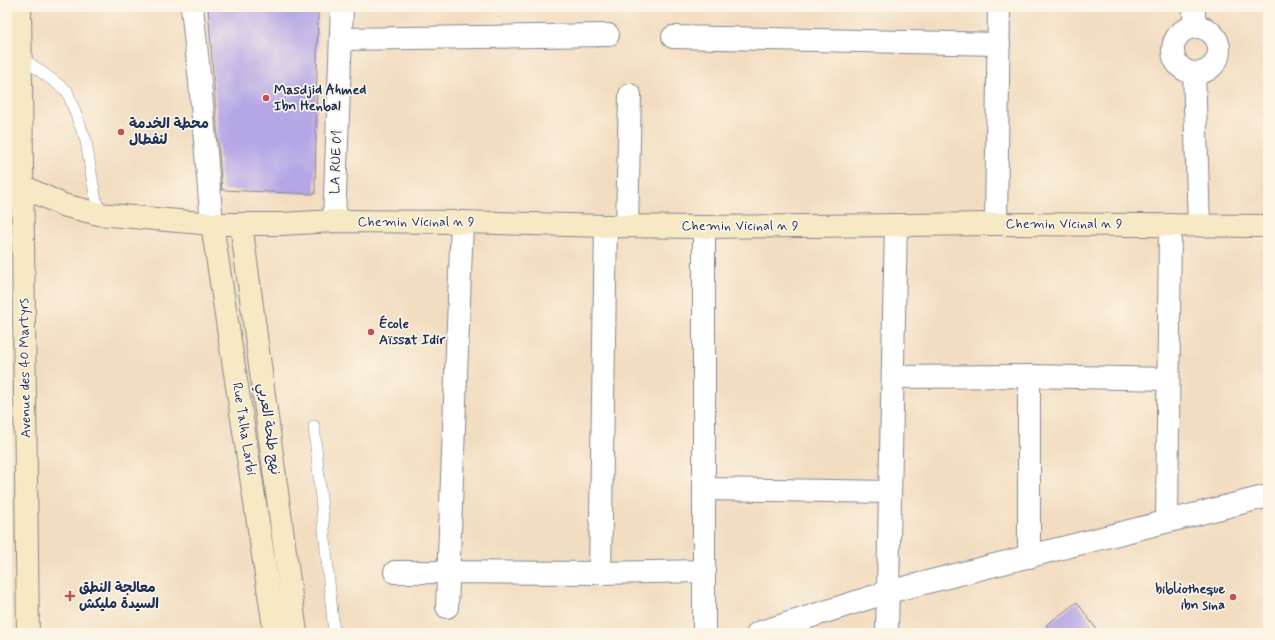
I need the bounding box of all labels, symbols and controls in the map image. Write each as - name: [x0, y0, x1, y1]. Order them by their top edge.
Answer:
- place label: Masdjid Ahmed Ibn Henbal: [274, 81, 366, 115]
- marker: Masdjid Ahmed Ibn Henbal: [261, 93, 271, 103]
- place label: محطة الخدمة لنفطال: [129, 115, 209, 149]
- marker: محطة الخدمة لنفطال: [116, 127, 126, 137]
- street label: LA RUE 01: [326, 130, 346, 194]
- street label: Chemin Vicinal n 9: [357, 213, 475, 231]
- street label: Chemin Vicinal n 9: [1005, 215, 1123, 233]
- street label: Chemin Vicinal n 9: [681, 217, 799, 235]
- street label: Avenue des 40 Martyrs: [15, 297, 35, 438]
- place label: École Aïssat Idir: [379, 315, 446, 349]
- marker: École Aïssat Idir: [366, 327, 376, 337]
- street label: Rue Talha Larbi: [228, 381, 260, 477]
- street label: نهج طلحة العربي: [251, 382, 284, 476]
- place label: معالجة النطق السيدة مليكش: [79, 579, 159, 613]
- place label: bibliotheque ibn sina: [1155, 580, 1225, 614]
- marker: معالجة النطق السيدة مليكش: [64, 590, 76, 602]
- marker: bibliotheque ibn sina: [1228, 592, 1238, 602]

